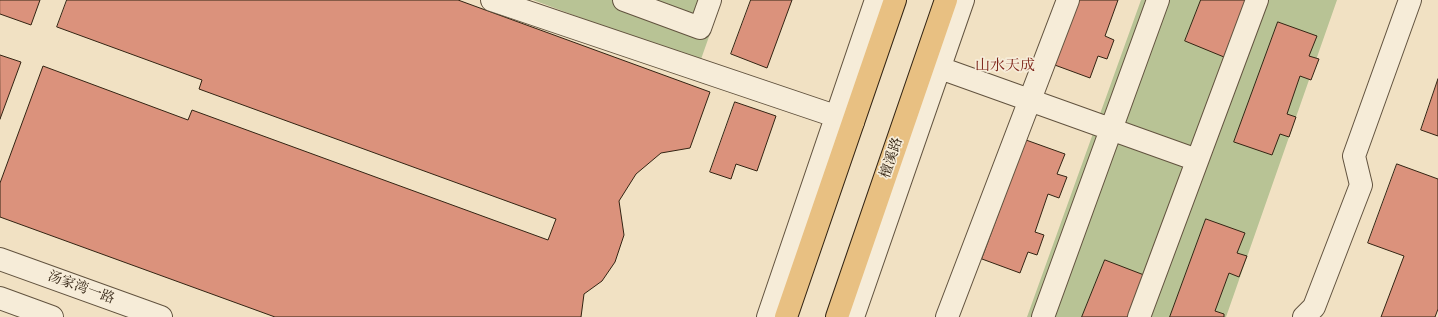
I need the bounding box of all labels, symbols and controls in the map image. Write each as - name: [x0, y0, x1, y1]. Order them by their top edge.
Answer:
- district label: 山水天成: [975, 57, 1035, 75]
- street label: 檀溪路: [877, 135, 907, 181]
- street label: 汤家湾一路: [45, 268, 117, 308]

